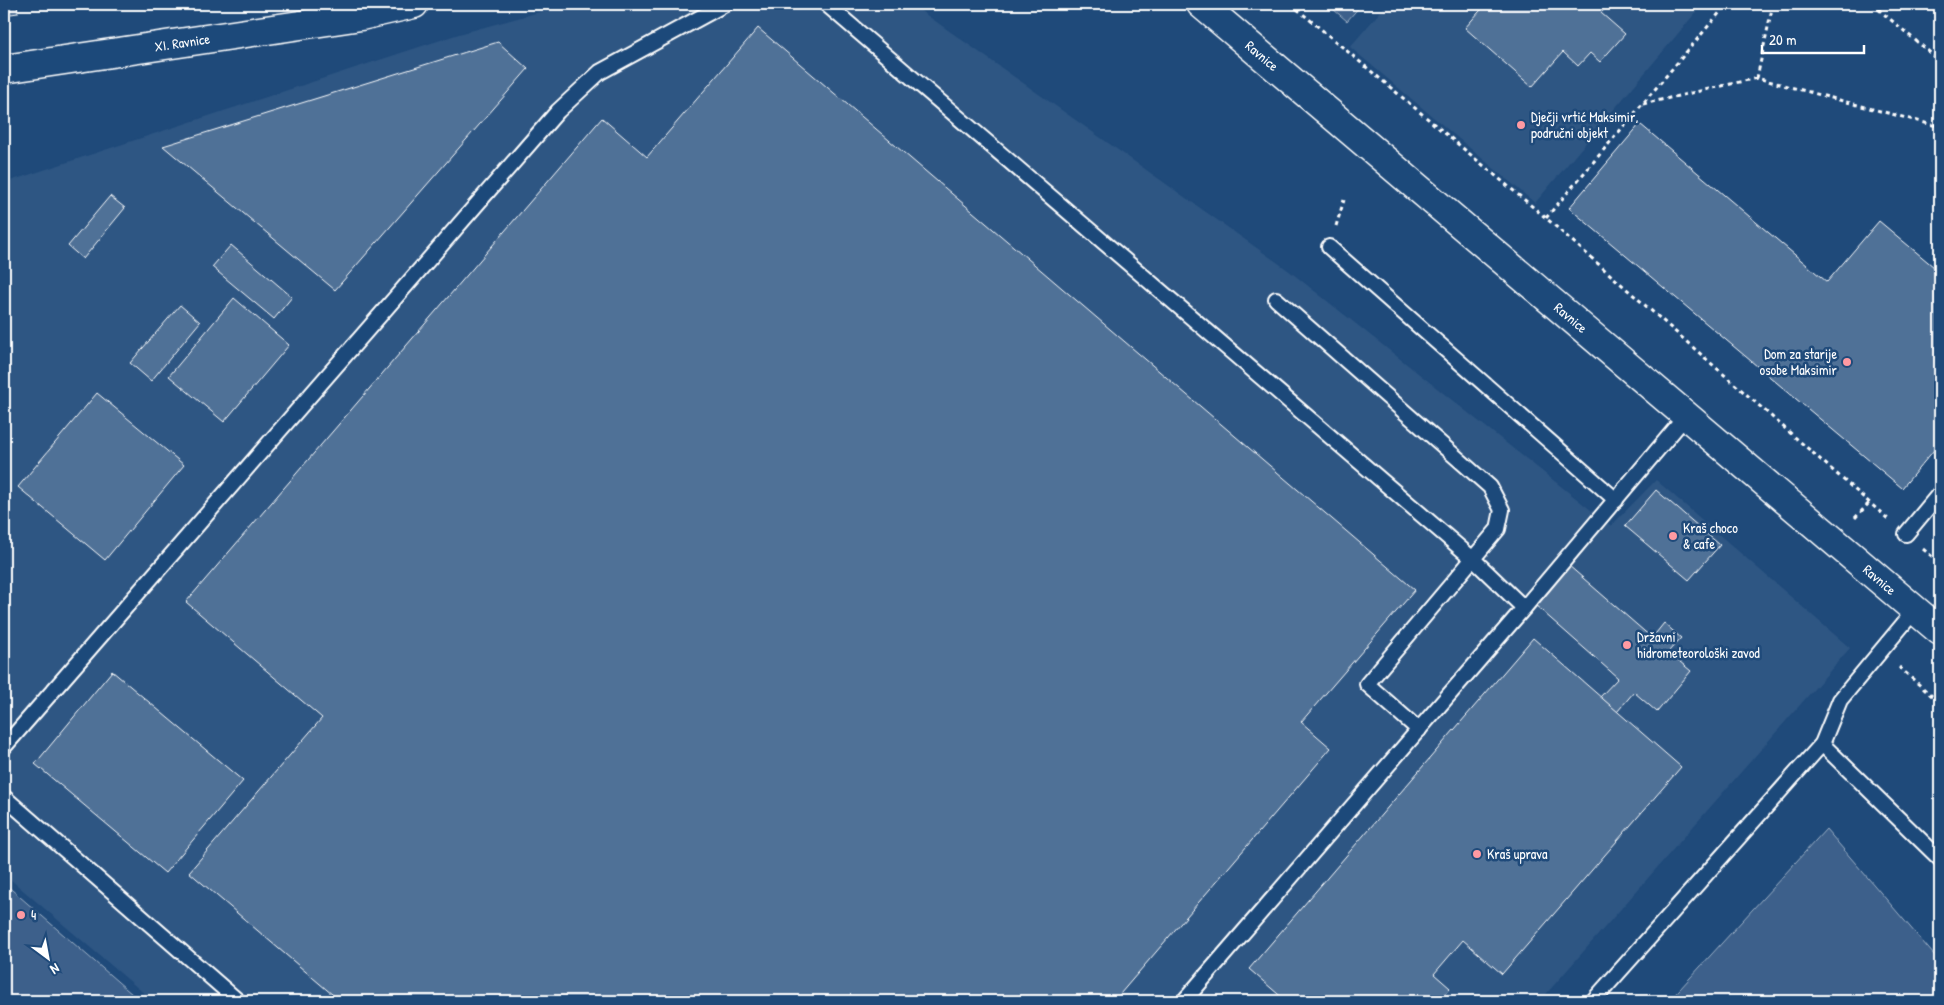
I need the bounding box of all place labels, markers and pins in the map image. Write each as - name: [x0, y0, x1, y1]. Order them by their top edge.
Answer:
- place label: Dječji vrtić Maksimir, područni objekt: [1531, 107, 1638, 143]
- marker: Dječji vrtić Maksimir, područni objekt: [1515, 119, 1527, 131]
- place label: Dom za starije osobe Maksimir: [1760, 344, 1838, 379]
- marker: Dom za starije osobe Maksimir: [1841, 356, 1853, 368]
- place label: Kraš choco & cafe: [1683, 518, 1738, 553]
- marker: Kraš choco & cafe: [1667, 530, 1679, 542]
- place label: Državni hidrometeorološki zavod: [1637, 627, 1760, 662]
- marker: Državni hidrometeorološki zavod: [1621, 639, 1633, 651]
- place label: Kraš uprava: [1487, 844, 1548, 864]
- marker: Kraš uprava: [1471, 848, 1483, 860]
- place label: 4: [31, 905, 36, 924]
- marker: 4: [15, 909, 27, 921]

